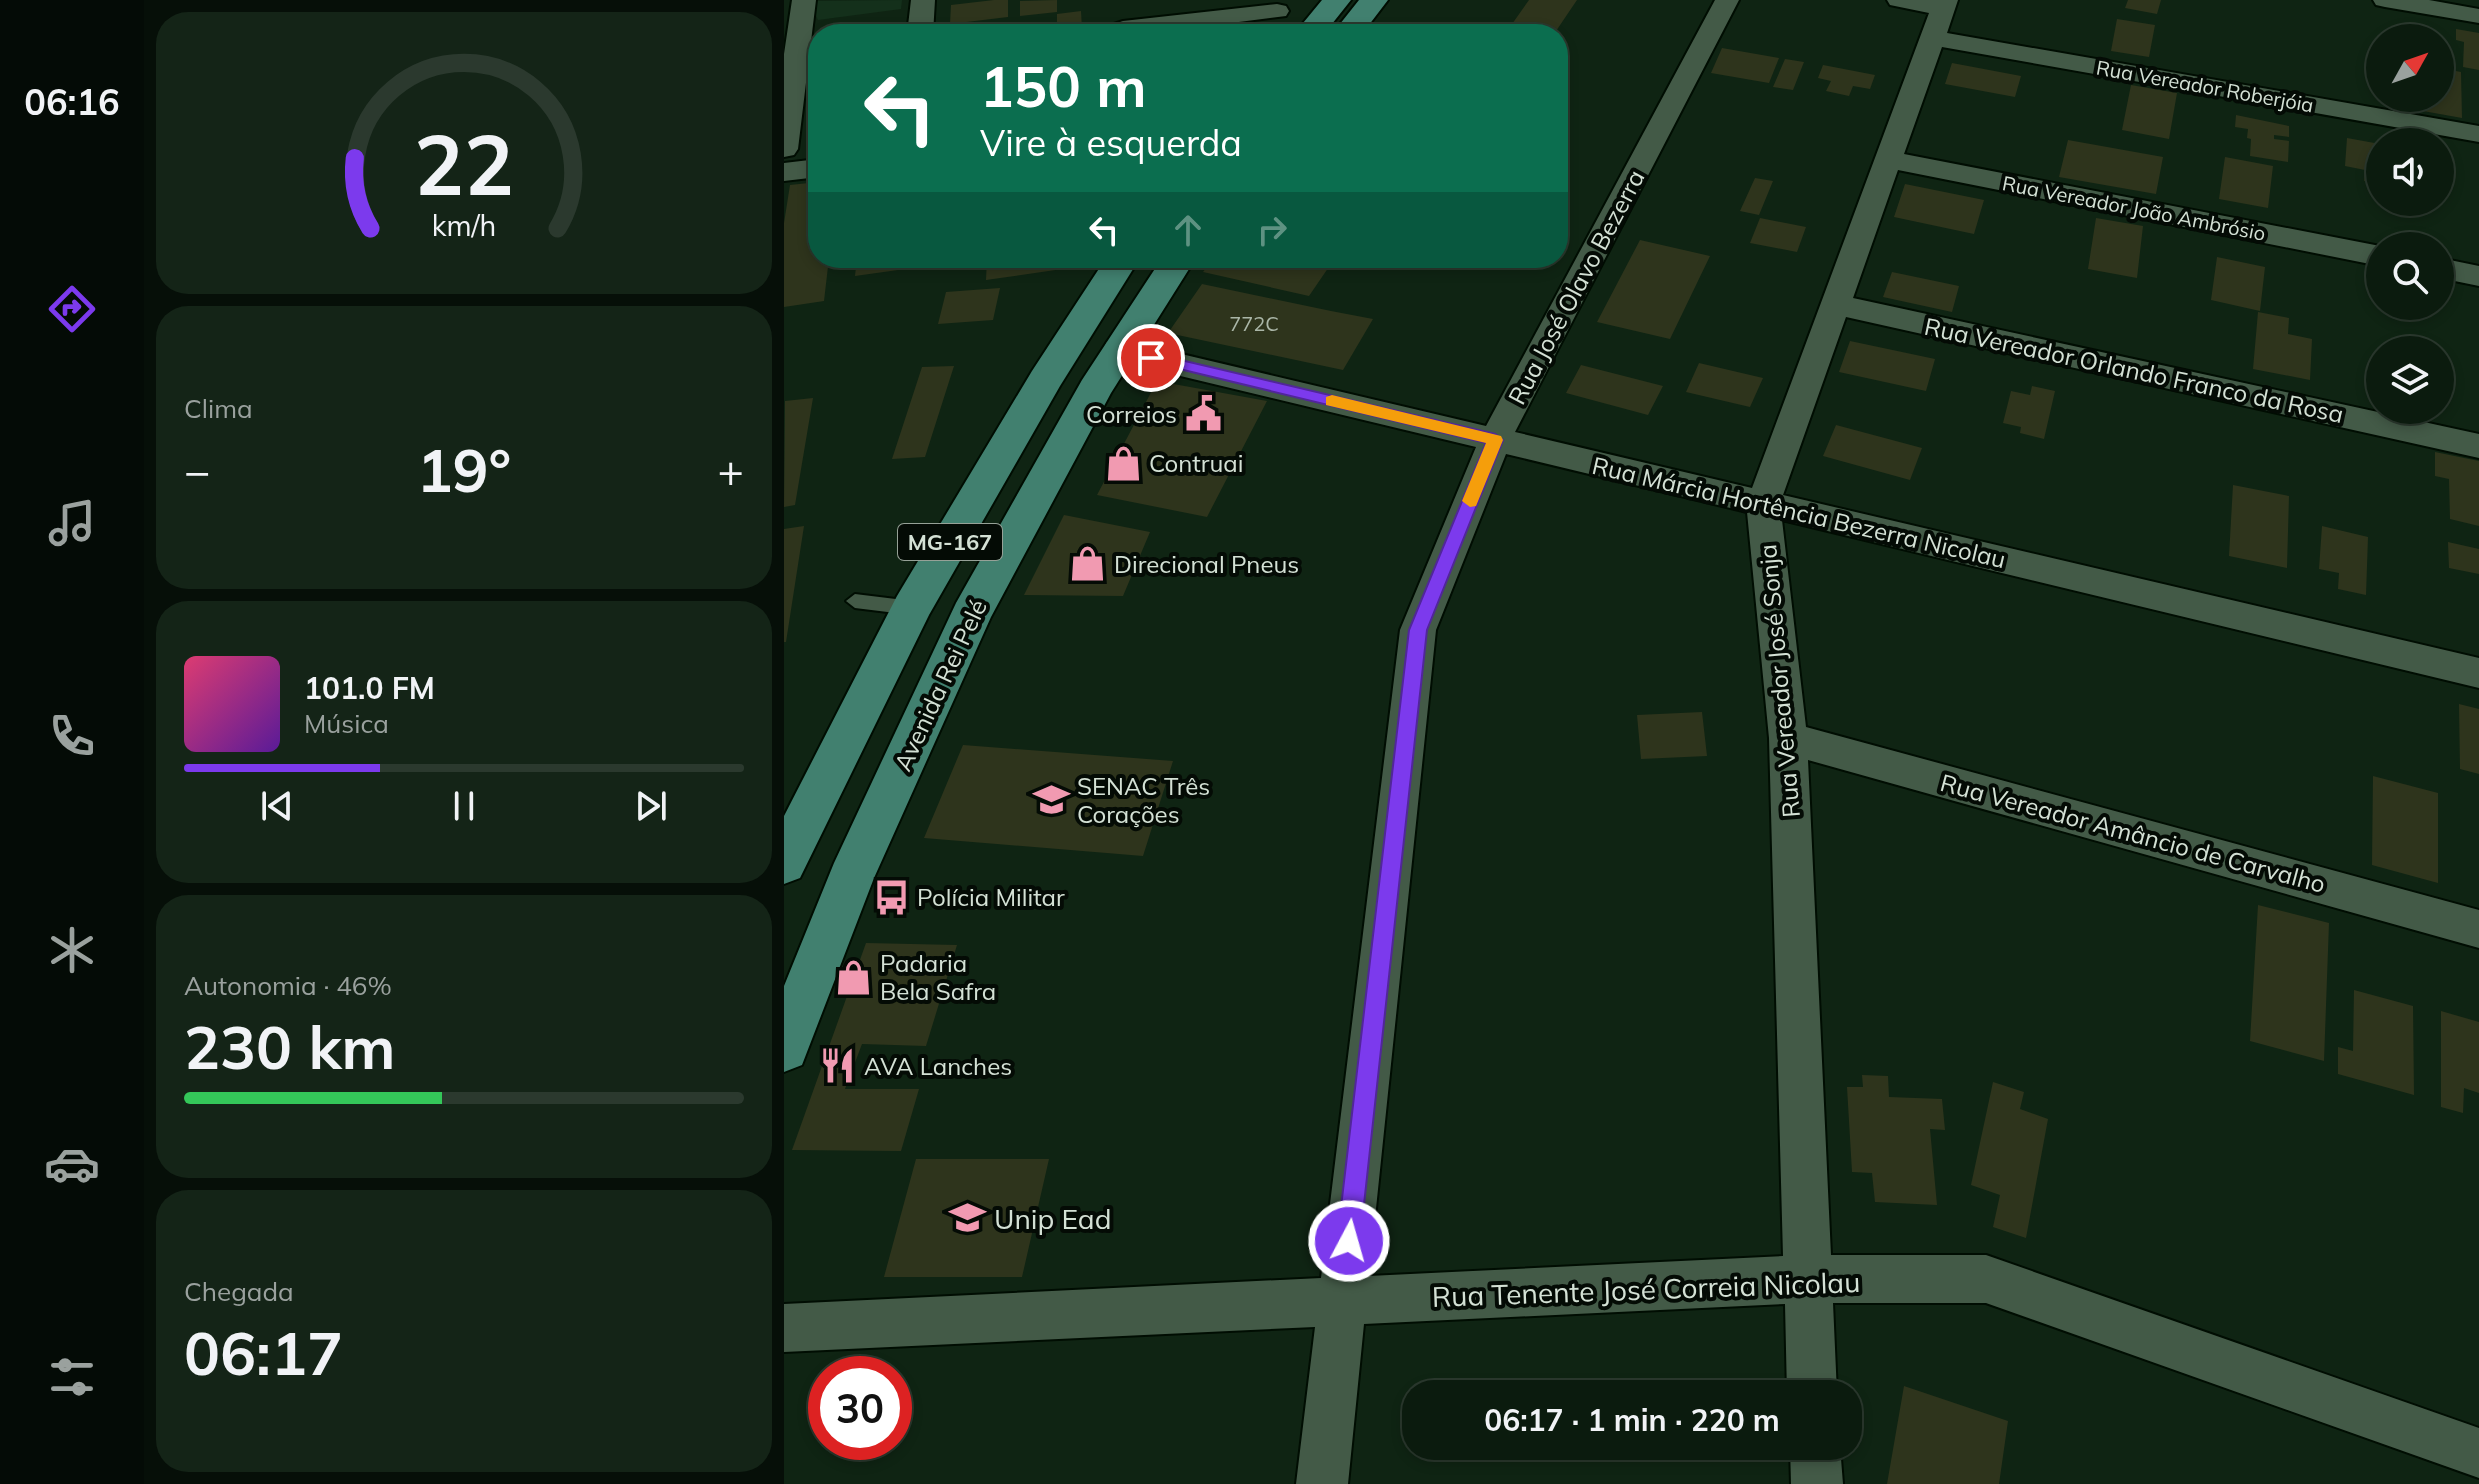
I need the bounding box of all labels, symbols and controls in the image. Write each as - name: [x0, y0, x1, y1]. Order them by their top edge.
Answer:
- north arrow: [2366, 24, 2454, 112]
- map controls: [2366, 24, 2454, 424]
- text: 150 m: [980, 51, 1147, 121]
- street label: Rua Vereador Roberjóia: [2094, 55, 2316, 117]
- icon: left: [848, 56, 952, 160]
- text: 06:16: [24, 79, 120, 124]
- text: 22: [414, 111, 514, 216]
- text: Vire à esquerda: [980, 120, 1242, 165]
- button: sound: [2366, 128, 2454, 216]
- street label: Rua José Olavo Bezerra: [1501, 165, 1651, 409]
- street label: Rua Vereador João Ambrósio: [2000, 170, 2268, 246]
- text: km/h: [432, 207, 496, 243]
- icon: left: [1082, 208, 1126, 252]
- icon: ahead: [1166, 208, 1210, 252]
- icon: right: [1250, 208, 1294, 252]
- button: search: [2366, 232, 2454, 320]
- icon: directions: [44, 281, 100, 337]
- house number: 772C: [1229, 311, 1279, 336]
- street label: Rua Vereador Orlando Franco da Rosa: [1922, 311, 2346, 429]
- pin: [1117, 324, 1185, 392]
- icon: arrive: [1129, 336, 1173, 380]
- button: layers: [2366, 336, 2454, 424]
- text: Clima: [184, 392, 253, 425]
- public building icon: Correios: [1184, 395, 1222, 433]
- place label: Correios: [1086, 399, 1177, 429]
- text: 19°: [417, 432, 511, 507]
- text: −: [184, 443, 210, 498]
- text: +: [718, 443, 744, 498]
- shop icon: Contruai: [1104, 444, 1142, 482]
- place label: Contruai: [1149, 448, 1243, 478]
- street label: Rua Márcia Hortência Bezerra Nicolau: [1589, 450, 2009, 574]
- icon: music: [44, 495, 100, 551]
- road number: MG-167: [898, 524, 1002, 560]
- street label: Rua Vereador José Sonja: [1752, 543, 1806, 819]
- shop icon: Direcional Pneus: [1069, 545, 1107, 583]
- place label: Direcional Pneus: [1114, 549, 1299, 579]
- street label: Avenida Rei Pelé: [887, 594, 993, 776]
- text: 101.0 FM: [304, 669, 435, 707]
- text: Música: [304, 707, 389, 740]
- icon: phone: [44, 708, 100, 764]
- street label: Rua Vereador Amâncio de Carvalho: [1937, 767, 2329, 899]
- place label: SENAC Três Corações: [1077, 771, 1210, 829]
- school or university icon: SENAC Três Corações: [1032, 781, 1070, 819]
- icon: previous: [255, 784, 299, 828]
- icon: pause: [442, 784, 486, 828]
- icon: next: [629, 784, 673, 828]
- bus stop icon: Polícia Militar: [872, 878, 910, 916]
- place label: Polícia Militar: [917, 882, 1065, 912]
- icon: climate: [44, 922, 100, 978]
- place label: Padaria Bela Safra: [880, 948, 996, 1006]
- shop icon: Padaria Bela Safra: [835, 958, 873, 996]
- text: Autonomia · 46%: [184, 969, 392, 1002]
- text: 230 km: [184, 1009, 396, 1084]
- restaurant icon: AVA Lanches: [819, 1047, 857, 1085]
- place label: AVA Lanches: [864, 1051, 1012, 1081]
- icon: car: [44, 1136, 100, 1192]
- school or university icon: Unip Ead: [949, 1199, 987, 1237]
- position arrow: [1307, 1199, 1391, 1283]
- place label: Unip Ead: [994, 1201, 1111, 1236]
- street label: Rua Tenente José Correia Nicolau: [1431, 1264, 1861, 1314]
- text: Chegada: [184, 1275, 294, 1308]
- text: 06:17: [184, 1315, 343, 1390]
- icon: filters: [44, 1349, 100, 1405]
- speed limit sign: 30: [808, 1356, 912, 1460]
- text: 06:17 · 1 min · 220 m: [1484, 1401, 1780, 1439]

